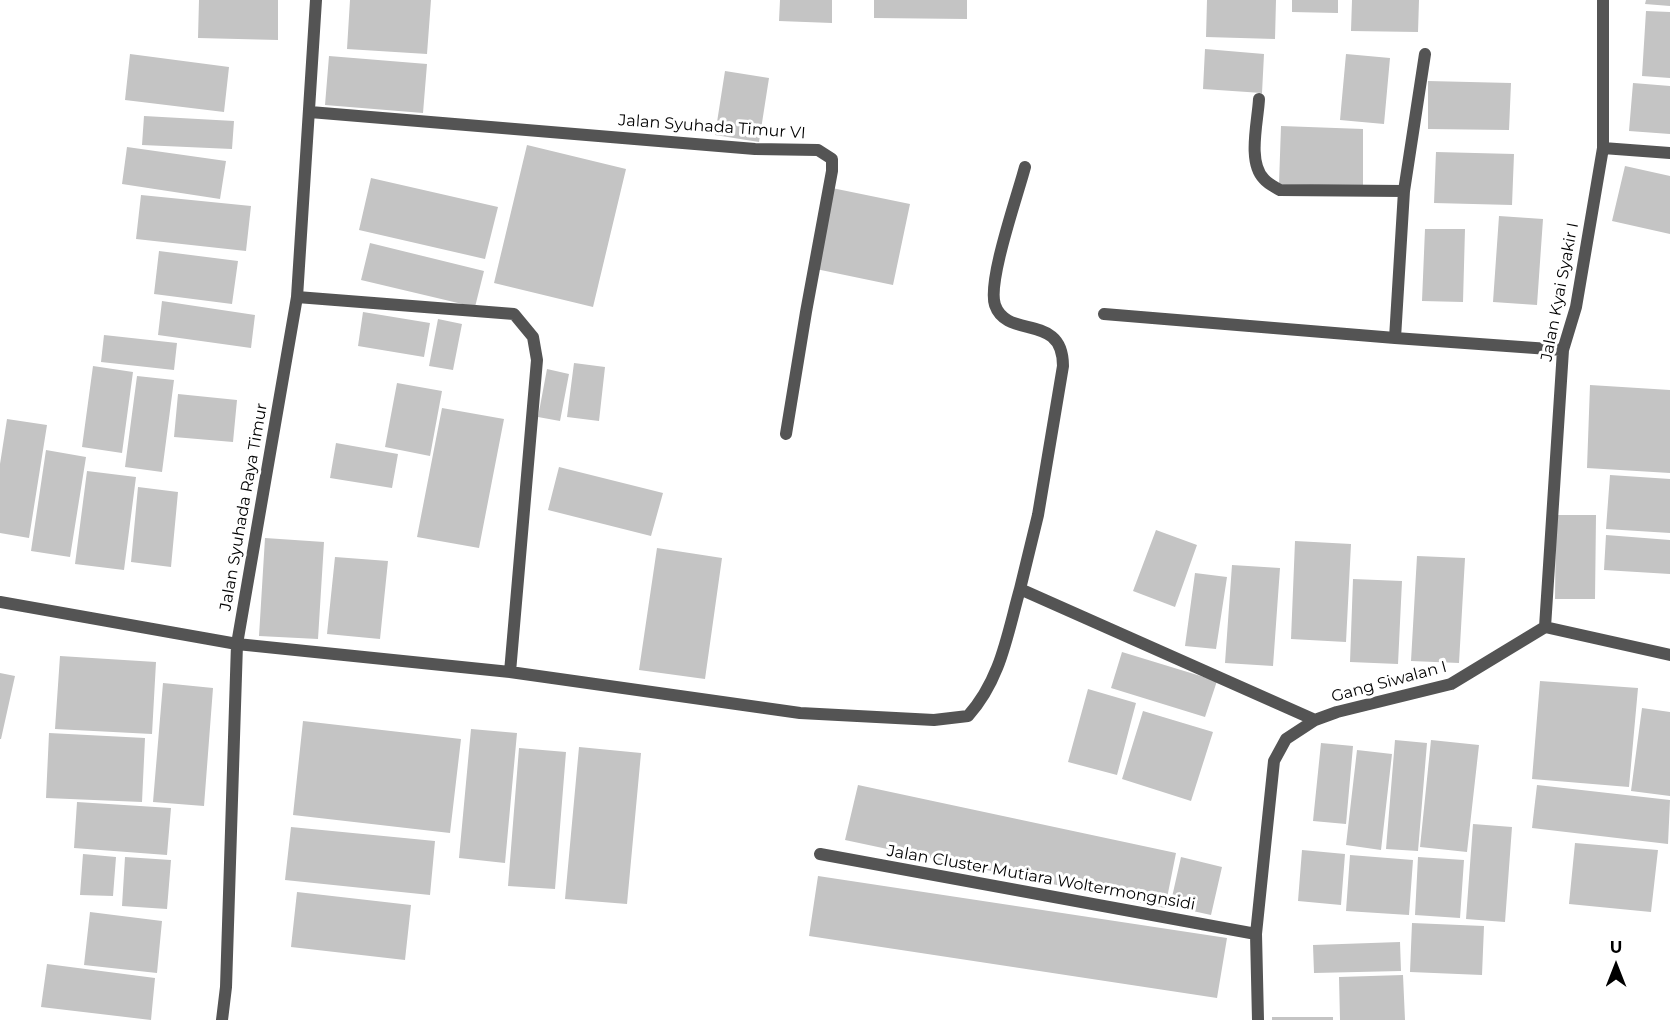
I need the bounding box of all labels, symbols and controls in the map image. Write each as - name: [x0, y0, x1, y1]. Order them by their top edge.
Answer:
- street label: Jalan Syuhada Timur VI: [618, 111, 806, 143]
- street label: Jalan Kyai Syakir I: [1537, 221, 1583, 363]
- street label: Jalan Syuhada Raya Timur: [216, 402, 272, 612]
- street label: Gang Siwalan I: [1329, 657, 1449, 707]
- street label: Jalan Cluster Mutiara Woltermongnsidi: [885, 841, 1197, 915]
- north arrow: [1586, 936, 1646, 996]
- text: U: [1610, 938, 1622, 957]

